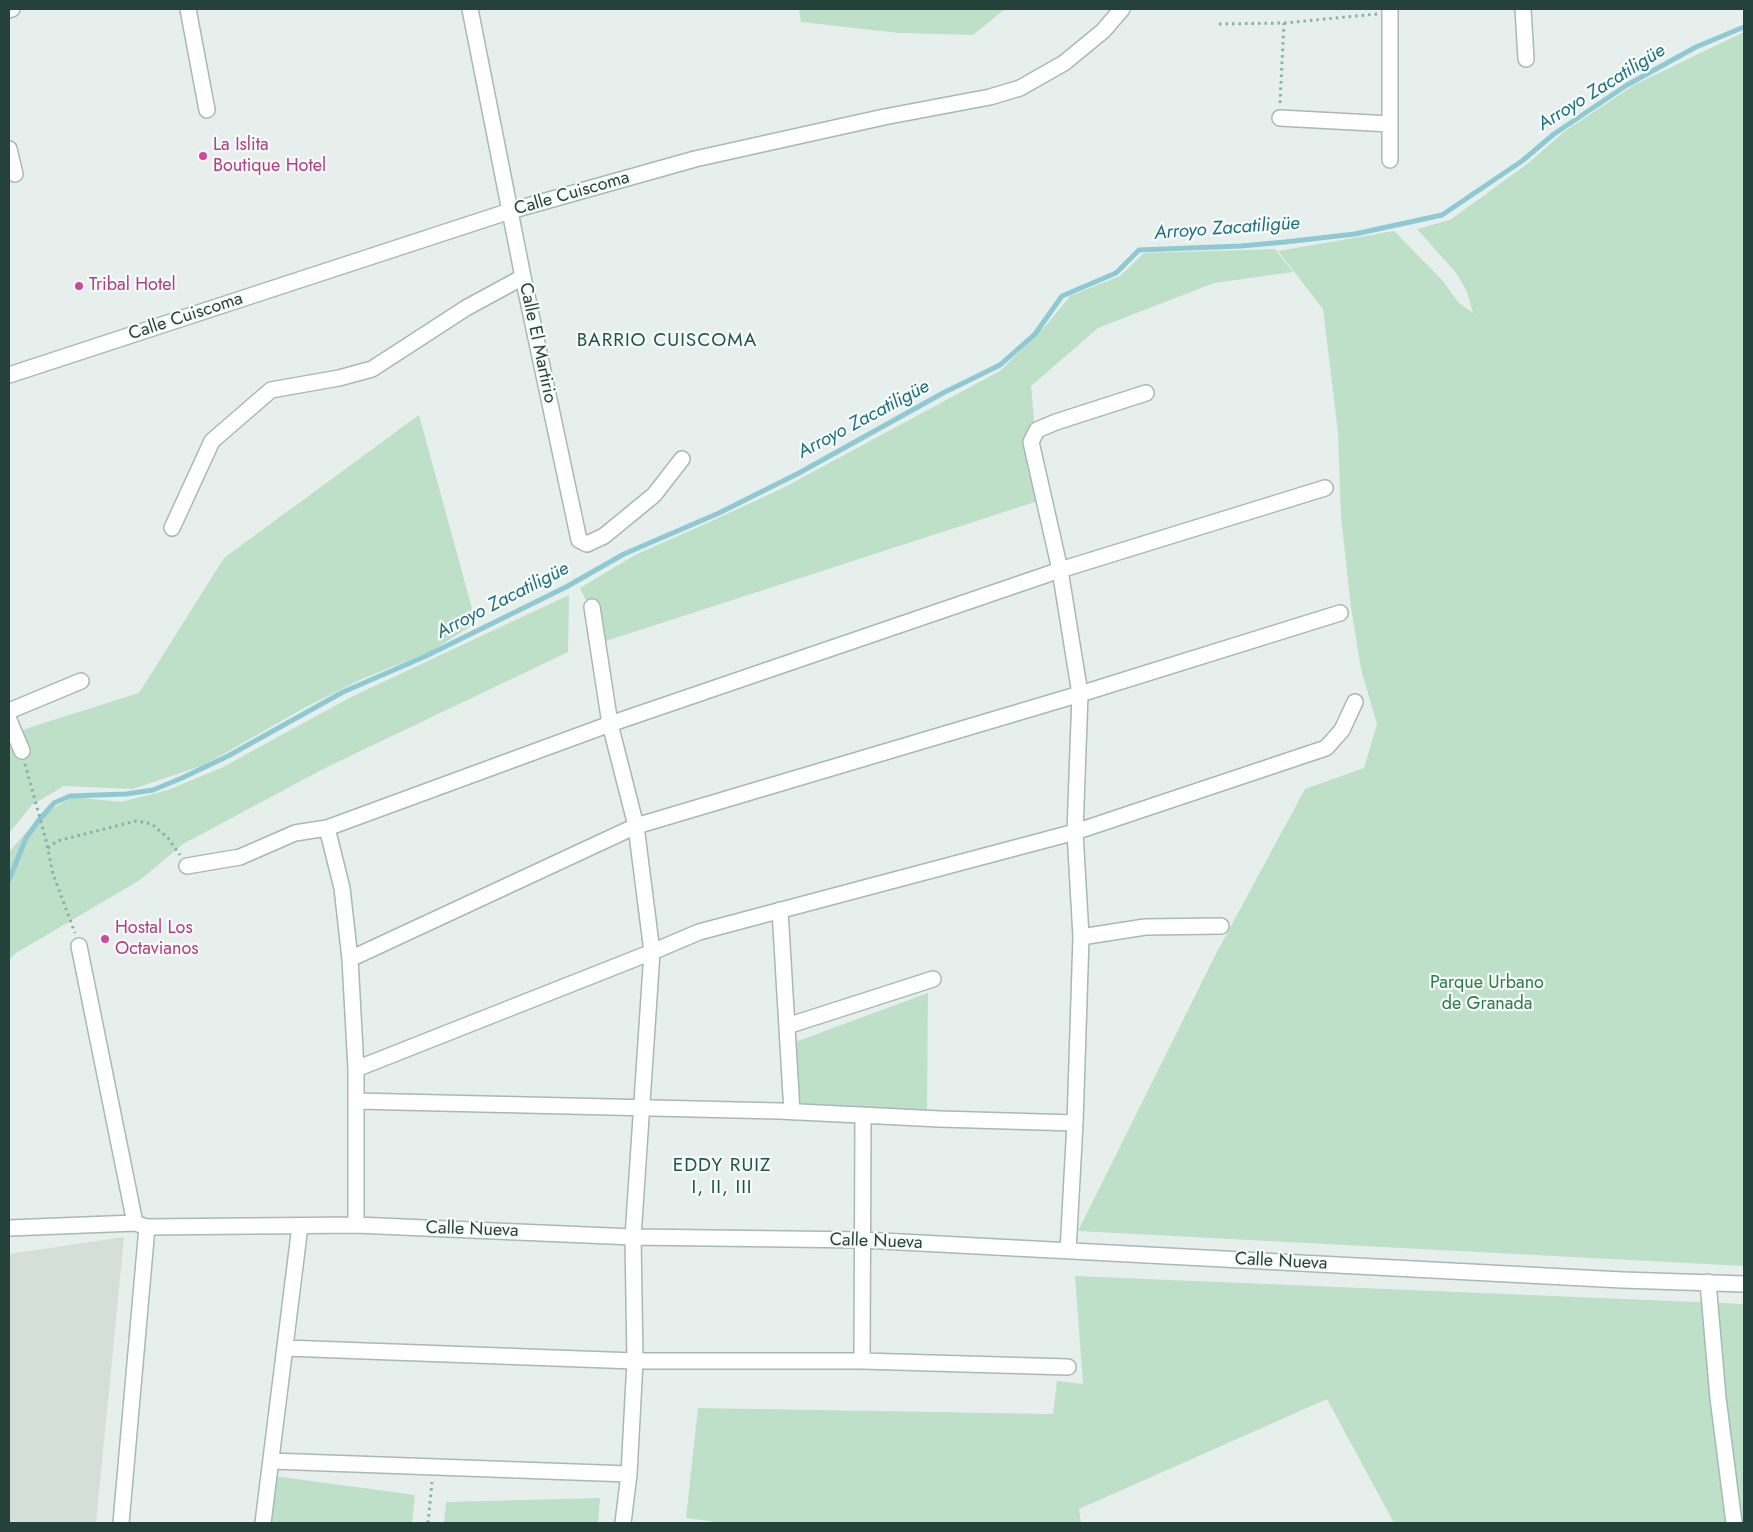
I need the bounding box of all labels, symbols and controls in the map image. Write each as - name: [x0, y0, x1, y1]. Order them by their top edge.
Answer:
- water label: Arroyo Zacatiligüe: [1534, 40, 1670, 136]
- place label: La Islita Boutique Hotel: [213, 135, 326, 178]
- marker: La Islita Boutique Hotel: [197, 150, 209, 162]
- street label: Calle Cuiscoma: [512, 167, 632, 221]
- water label: Arroyo Zacatiligüe: [1154, 213, 1300, 245]
- place label: Tribal Hotel: [89, 275, 176, 297]
- marker: Tribal Hotel: [73, 280, 85, 292]
- street label: Calle El Martirio: [514, 281, 560, 405]
- street label: Calle Cuiscoma: [126, 288, 246, 346]
- district label: BARRIO CUISCOMA: [575, 330, 759, 352]
- water label: Arroyo Zacatiligüe: [794, 376, 934, 464]
- water label: Arroyo Zacatiligüe: [433, 558, 573, 644]
- place label: Hostal Los Octavianos: [115, 918, 199, 961]
- marker: Hostal Los Octavianos: [99, 933, 111, 945]
- park label: Parque Urbano de Granada: [1430, 973, 1544, 1016]
- district label: EDDY RUIZ I, II, III: [672, 1155, 772, 1199]
- street label: Calle Nueva: [425, 1218, 519, 1242]
- street label: Calle Nueva: [829, 1230, 923, 1254]
- street label: Calle Nueva: [1234, 1249, 1328, 1275]

